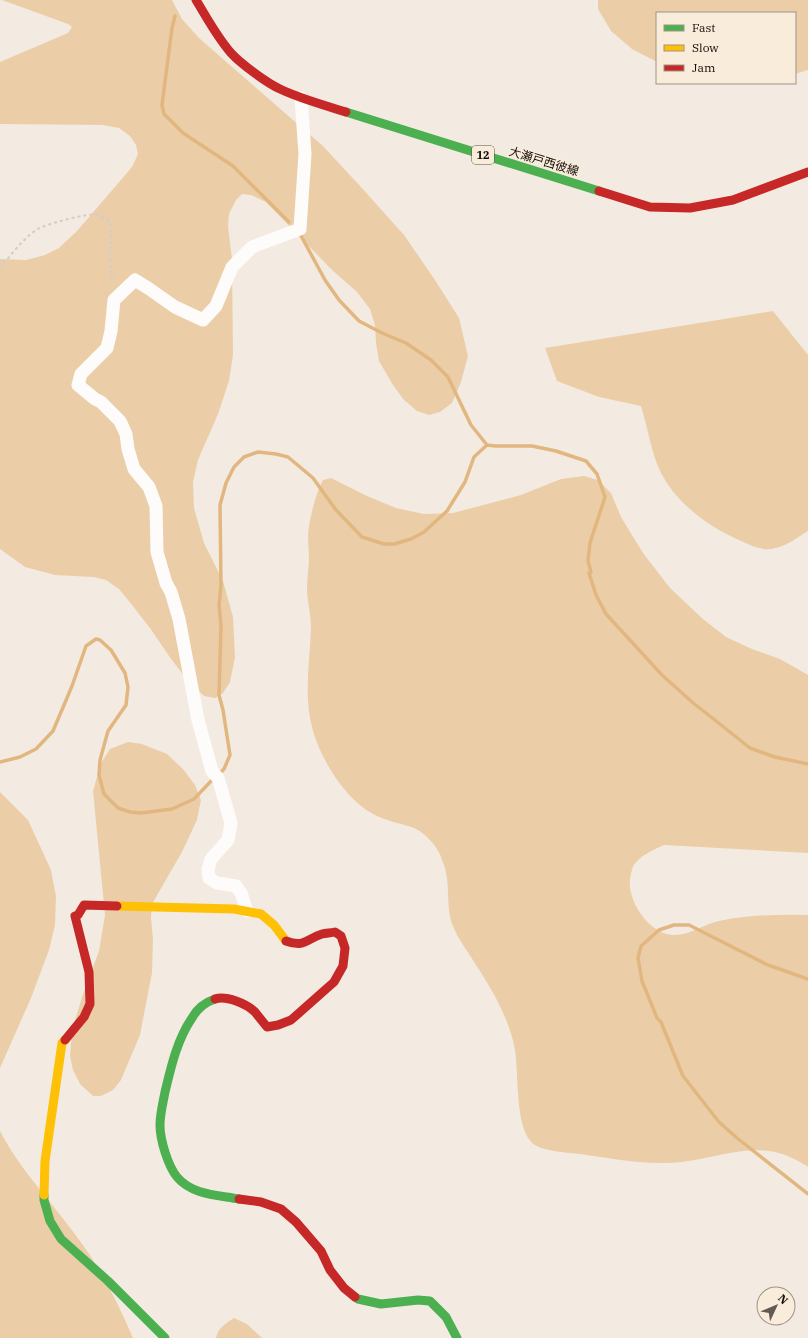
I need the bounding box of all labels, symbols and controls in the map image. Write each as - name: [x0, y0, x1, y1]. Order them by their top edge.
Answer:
- legend: [656, 12, 796, 84]
- text: Fast: [692, 20, 716, 35]
- text: Slow: [692, 40, 719, 55]
- text: Jam: [692, 60, 716, 75]
- street label: 大瀬戸西彼線: [507, 143, 581, 179]
- road number: 12: [472, 146, 494, 164]
- north arrow: [756, 1286, 796, 1326]
- text: N: [775, 1291, 791, 1307]

